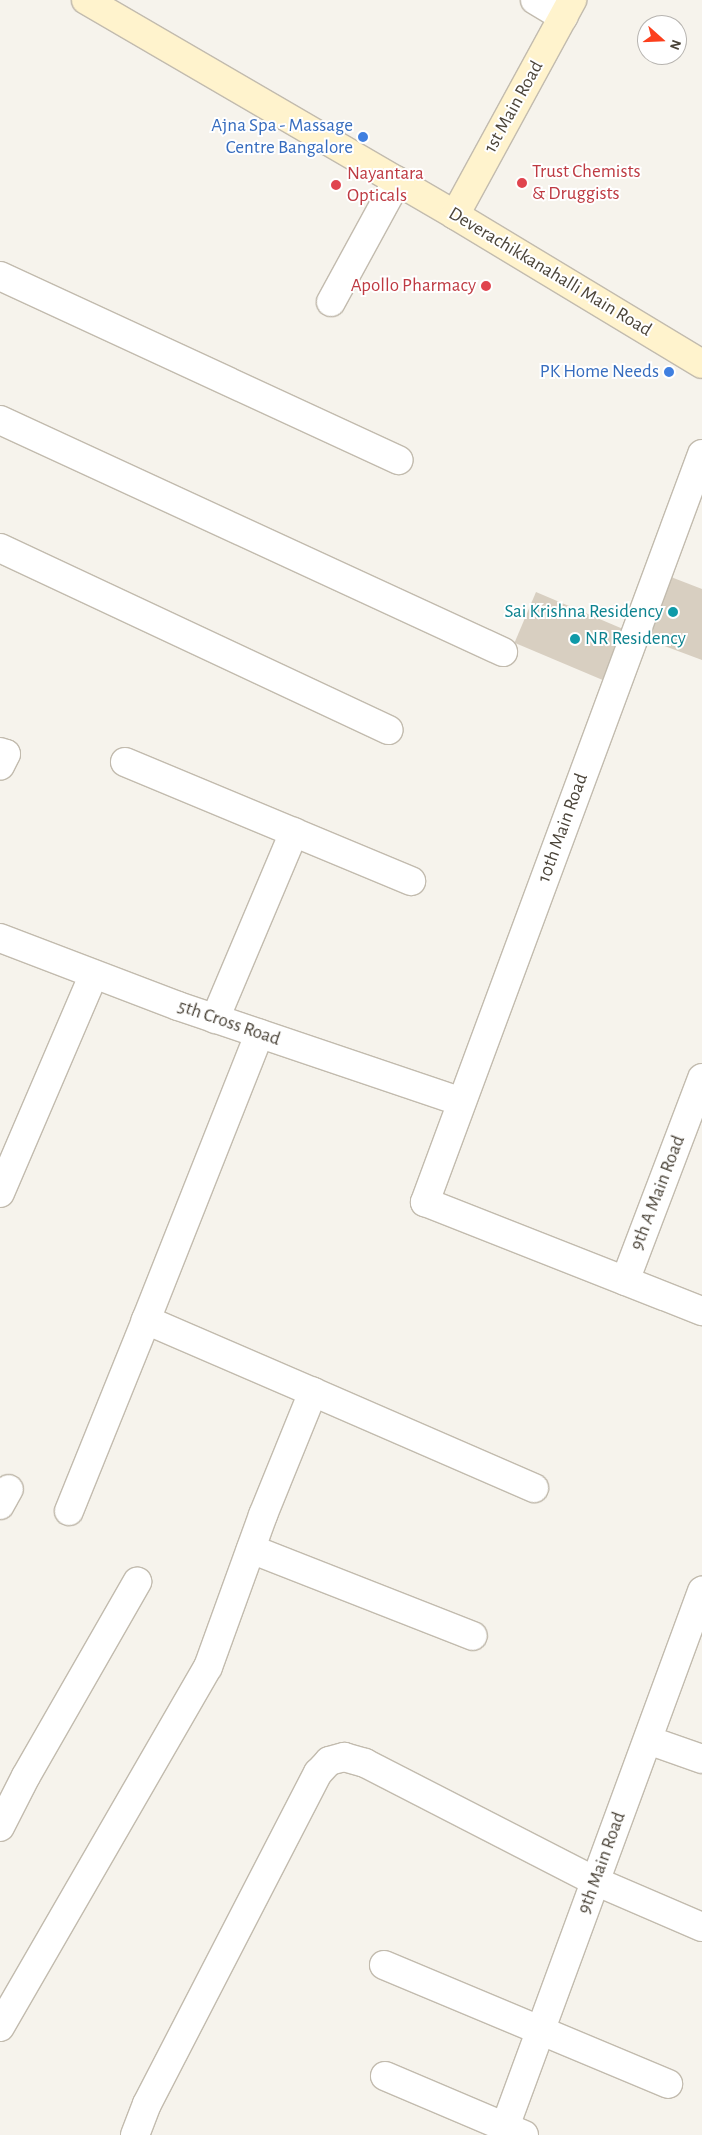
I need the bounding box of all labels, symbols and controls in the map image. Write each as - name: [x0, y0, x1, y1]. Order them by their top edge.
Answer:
- north arrow: [637, 15, 687, 65]
- text: N: [667, 38, 683, 52]
- street label: 1st Main Road: [479, 57, 549, 157]
- place label: Ajna Spa - Massage Centre Bangalore: [211, 115, 353, 159]
- marker: Ajna Spa - Massage Centre Bangalore: [357, 131, 369, 143]
- place label: Trust Chemists & Druggists: [532, 161, 641, 205]
- place label: Nayantara Opticals: [347, 163, 424, 207]
- marker: Trust Chemists & Druggists: [516, 177, 528, 189]
- marker: Nayantara Opticals: [329, 178, 343, 192]
- street label: Deverachikkanahalli Main Road: [444, 202, 656, 342]
- place label: Apollo Pharmacy: [351, 275, 476, 297]
- marker: Apollo Pharmacy: [480, 280, 492, 292]
- place label: PK Home Needs: [540, 361, 659, 383]
- marker: PK Home Needs: [663, 366, 675, 378]
- place label: Sai Krishna Residency: [504, 601, 663, 623]
- marker: Sai Krishna Residency: [667, 606, 679, 618]
- place label: NR Residency: [585, 628, 686, 650]
- marker: NR Residency: [569, 633, 581, 645]
- street label: 10th Main Road: [533, 770, 593, 886]
- street label: 5th Cross Road: [175, 995, 283, 1051]
- street label: 9th A Main Road: [626, 1132, 690, 1254]
- street label: 9th Main Road: [573, 1809, 631, 1917]

